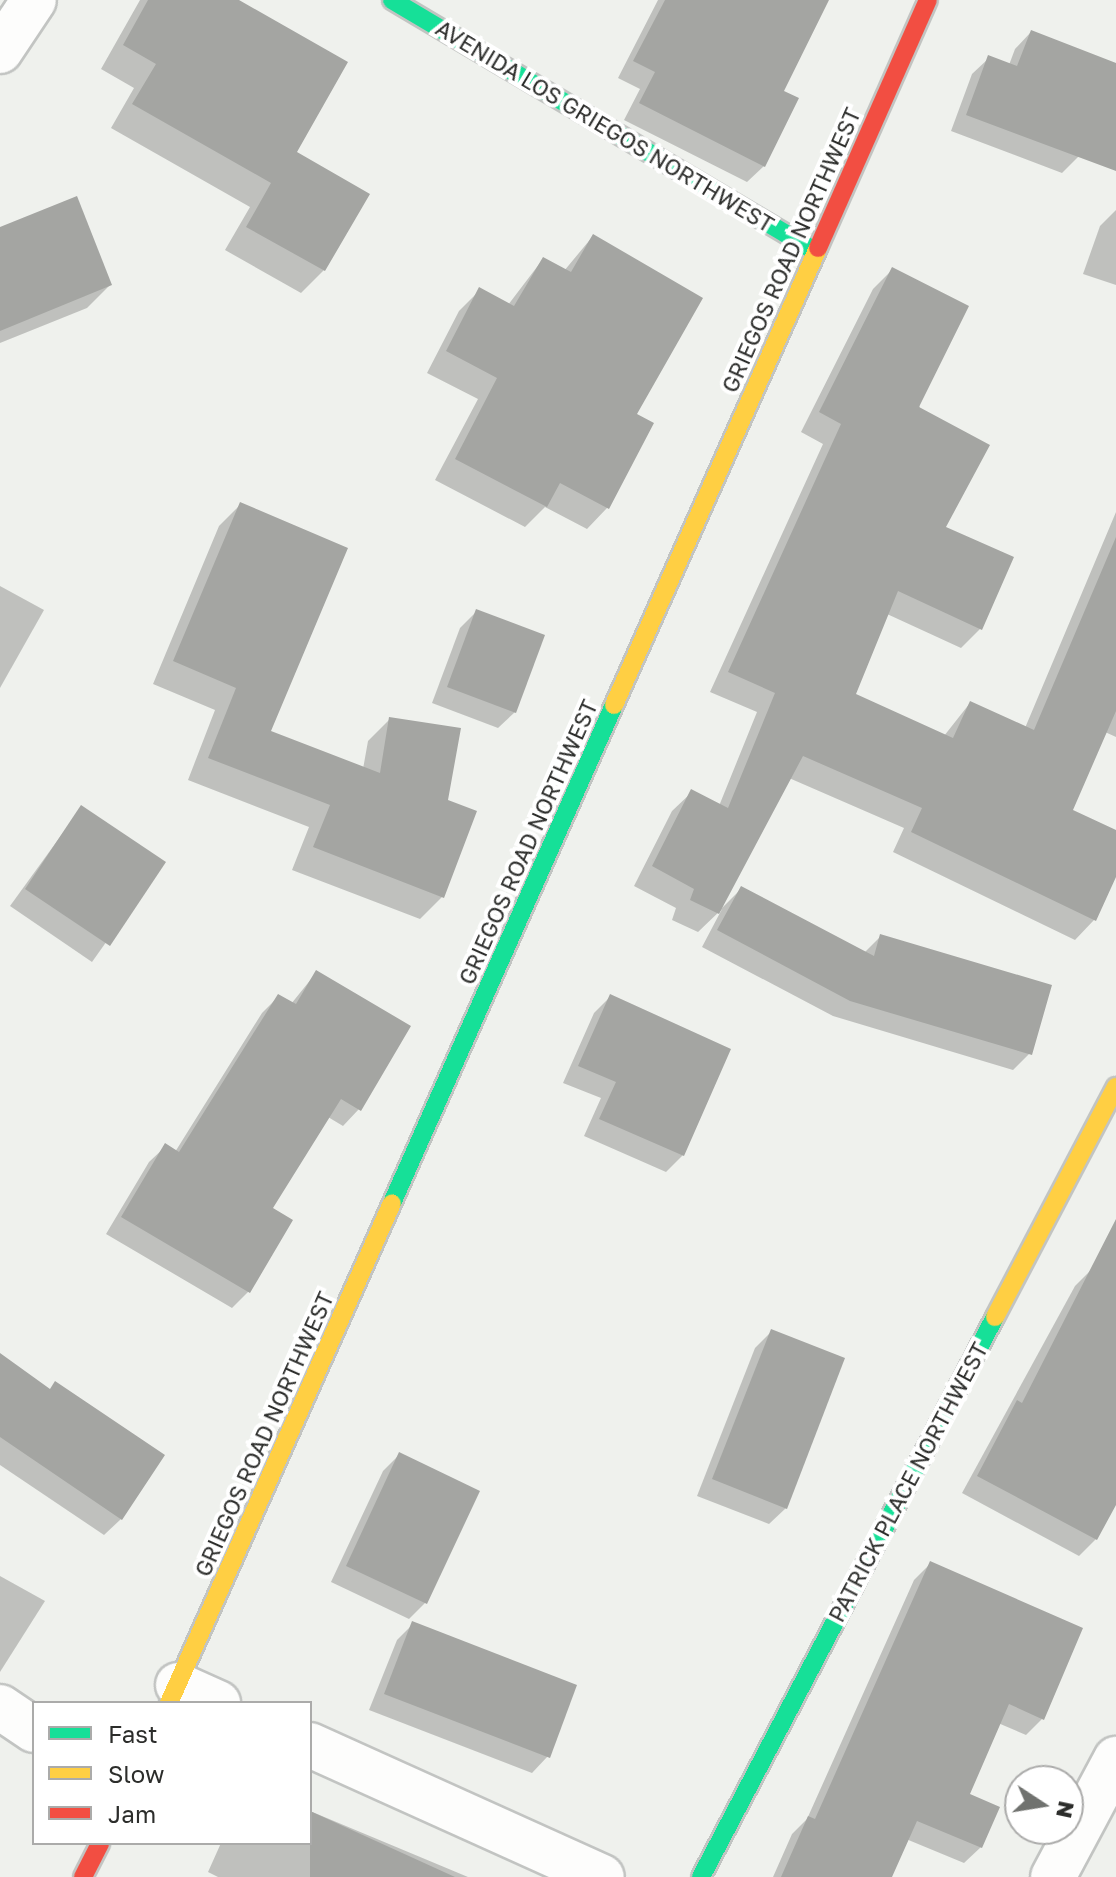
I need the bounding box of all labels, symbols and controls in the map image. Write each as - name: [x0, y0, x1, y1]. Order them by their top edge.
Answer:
- street label: AVENIDA LOS GRIEGOS NORTHWEST: [431, 14, 779, 238]
- street label: GRIEGOS ROAD NORTHWEST: [716, 104, 866, 396]
- street label: GRIEGOS ROAD NORTHWEST: [453, 696, 603, 988]
- street label: GRIEGOS ROAD NORTHWEST: [189, 1288, 339, 1580]
- street label: PATRICK PLACE NORTHWEST: [823, 1338, 993, 1626]
- legend: [32, 1701, 312, 1845]
- text: Fast: [108, 1719, 158, 1748]
- text: Slow: [108, 1759, 164, 1788]
- north arrow: [1004, 1765, 1084, 1845]
- text: Jam: [108, 1799, 156, 1828]
- text: N: [1051, 1799, 1081, 1821]

